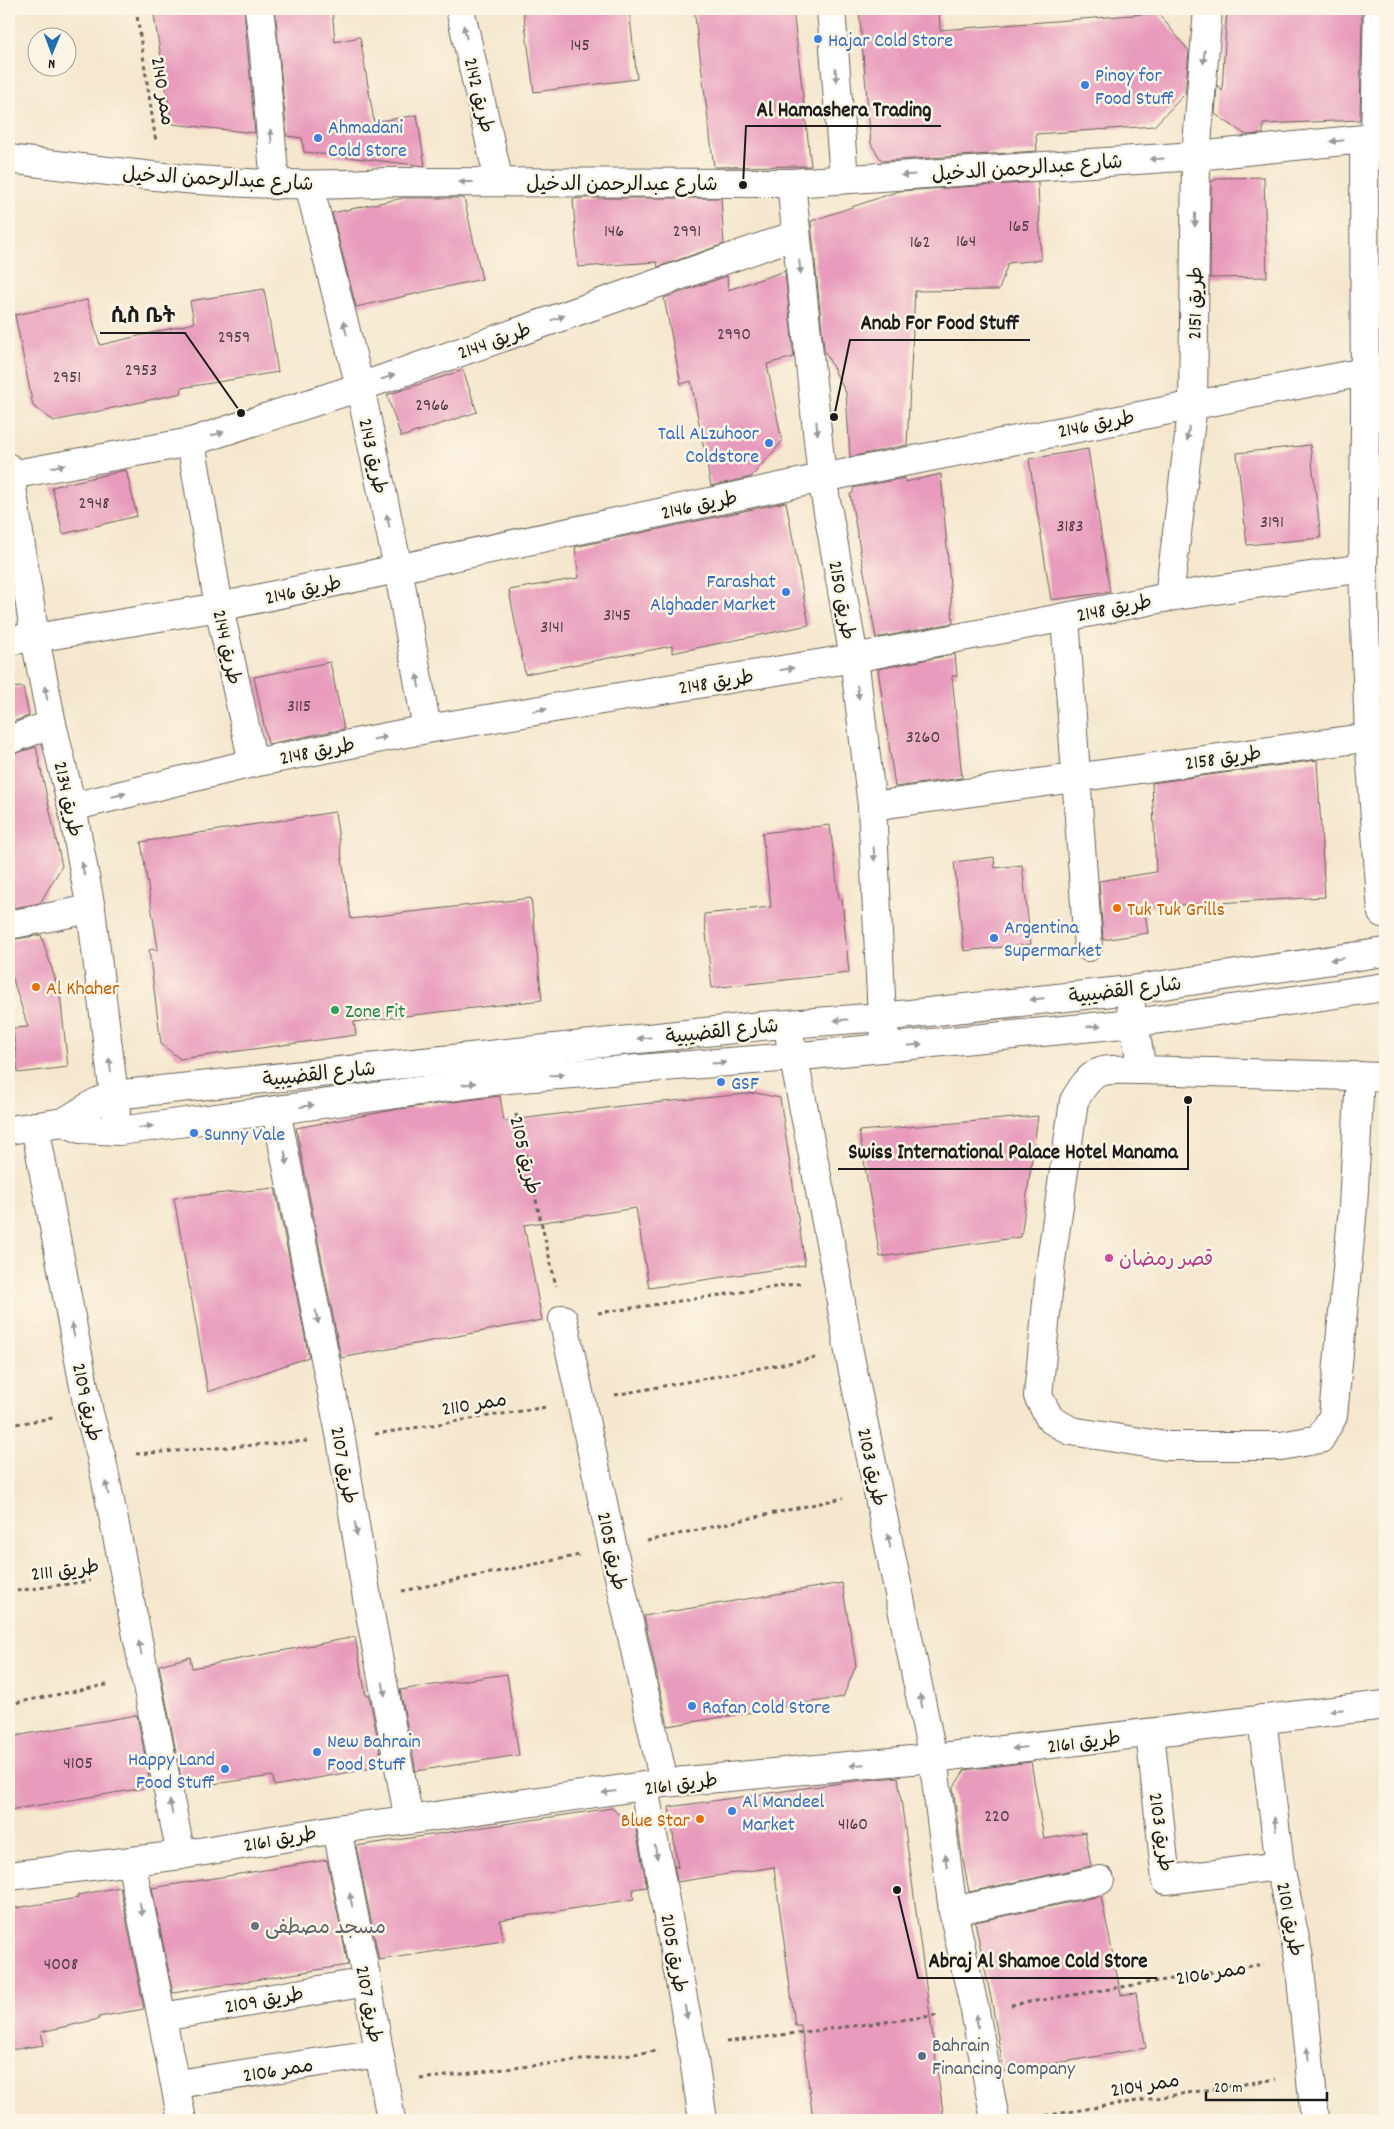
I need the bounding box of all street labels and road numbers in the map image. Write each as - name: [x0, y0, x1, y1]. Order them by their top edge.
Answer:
- street label: ممر 2140: [142, 55, 180, 128]
- street label: طريق 2142: [455, 55, 499, 136]
- street label: شارع عبدالرحمن الدخيل: [931, 149, 1124, 191]
- street label: شارع عبدالرحمن الدخيل: [121, 162, 314, 200]
- street label: شارع عبدالرحمن الدخيل: [526, 172, 718, 200]
- street label: طريق 2151: [1182, 266, 1212, 340]
- street label: طريق 2144: [454, 317, 536, 368]
- street label: طريق 2146: [1056, 405, 1137, 447]
- street label: طريق 2143: [349, 416, 393, 497]
- street label: طريق 2146: [659, 485, 741, 529]
- street label: طريق 2150: [819, 559, 861, 642]
- street label: طريق 2146: [263, 570, 345, 614]
- street label: طريق 2148: [1075, 589, 1155, 631]
- street label: طريق 2144: [203, 607, 247, 688]
- street label: طريق 2148: [677, 664, 756, 704]
- street label: طريق 2148: [278, 732, 358, 774]
- street label: طريق 2158: [1183, 741, 1263, 779]
- street label: طريق 2134: [44, 759, 88, 840]
- street label: شارع القضيبية: [1067, 971, 1183, 1013]
- street label: شارع القضيبية: [664, 1013, 780, 1053]
- street label: شارع القضيبية: [261, 1056, 377, 1096]
- street label: طريق 2105: [500, 1114, 546, 1198]
- street label: طريق 2109: [63, 1361, 107, 1445]
- street label: ممر 2110: [440, 1387, 509, 1425]
- street label: طريق 2107: [321, 1425, 363, 1506]
- street label: طريق 2103: [848, 1426, 892, 1509]
- street label: طريق 2105: [588, 1510, 632, 1594]
- street label: طريق 2111: [30, 1554, 101, 1590]
- street label: طريق 2161: [1046, 1726, 1123, 1762]
- street label: طريق 2161: [643, 1768, 720, 1804]
- street label: طريق 2103: [1140, 1791, 1178, 1874]
- street label: طريق 2161: [242, 1821, 319, 1861]
- street label: طريق 2101: [1267, 1880, 1309, 1959]
- street label: طريق 2105: [651, 1912, 693, 1995]
- street label: ممر 2106: [1174, 1956, 1249, 1994]
- street label: طريق 2107: [346, 1964, 388, 2045]
- street label: طريق 2109: [223, 1981, 306, 2023]
- street label: ممر 2106: [241, 2053, 316, 2091]
- street label: ممر 2104: [1109, 2068, 1182, 2106]

